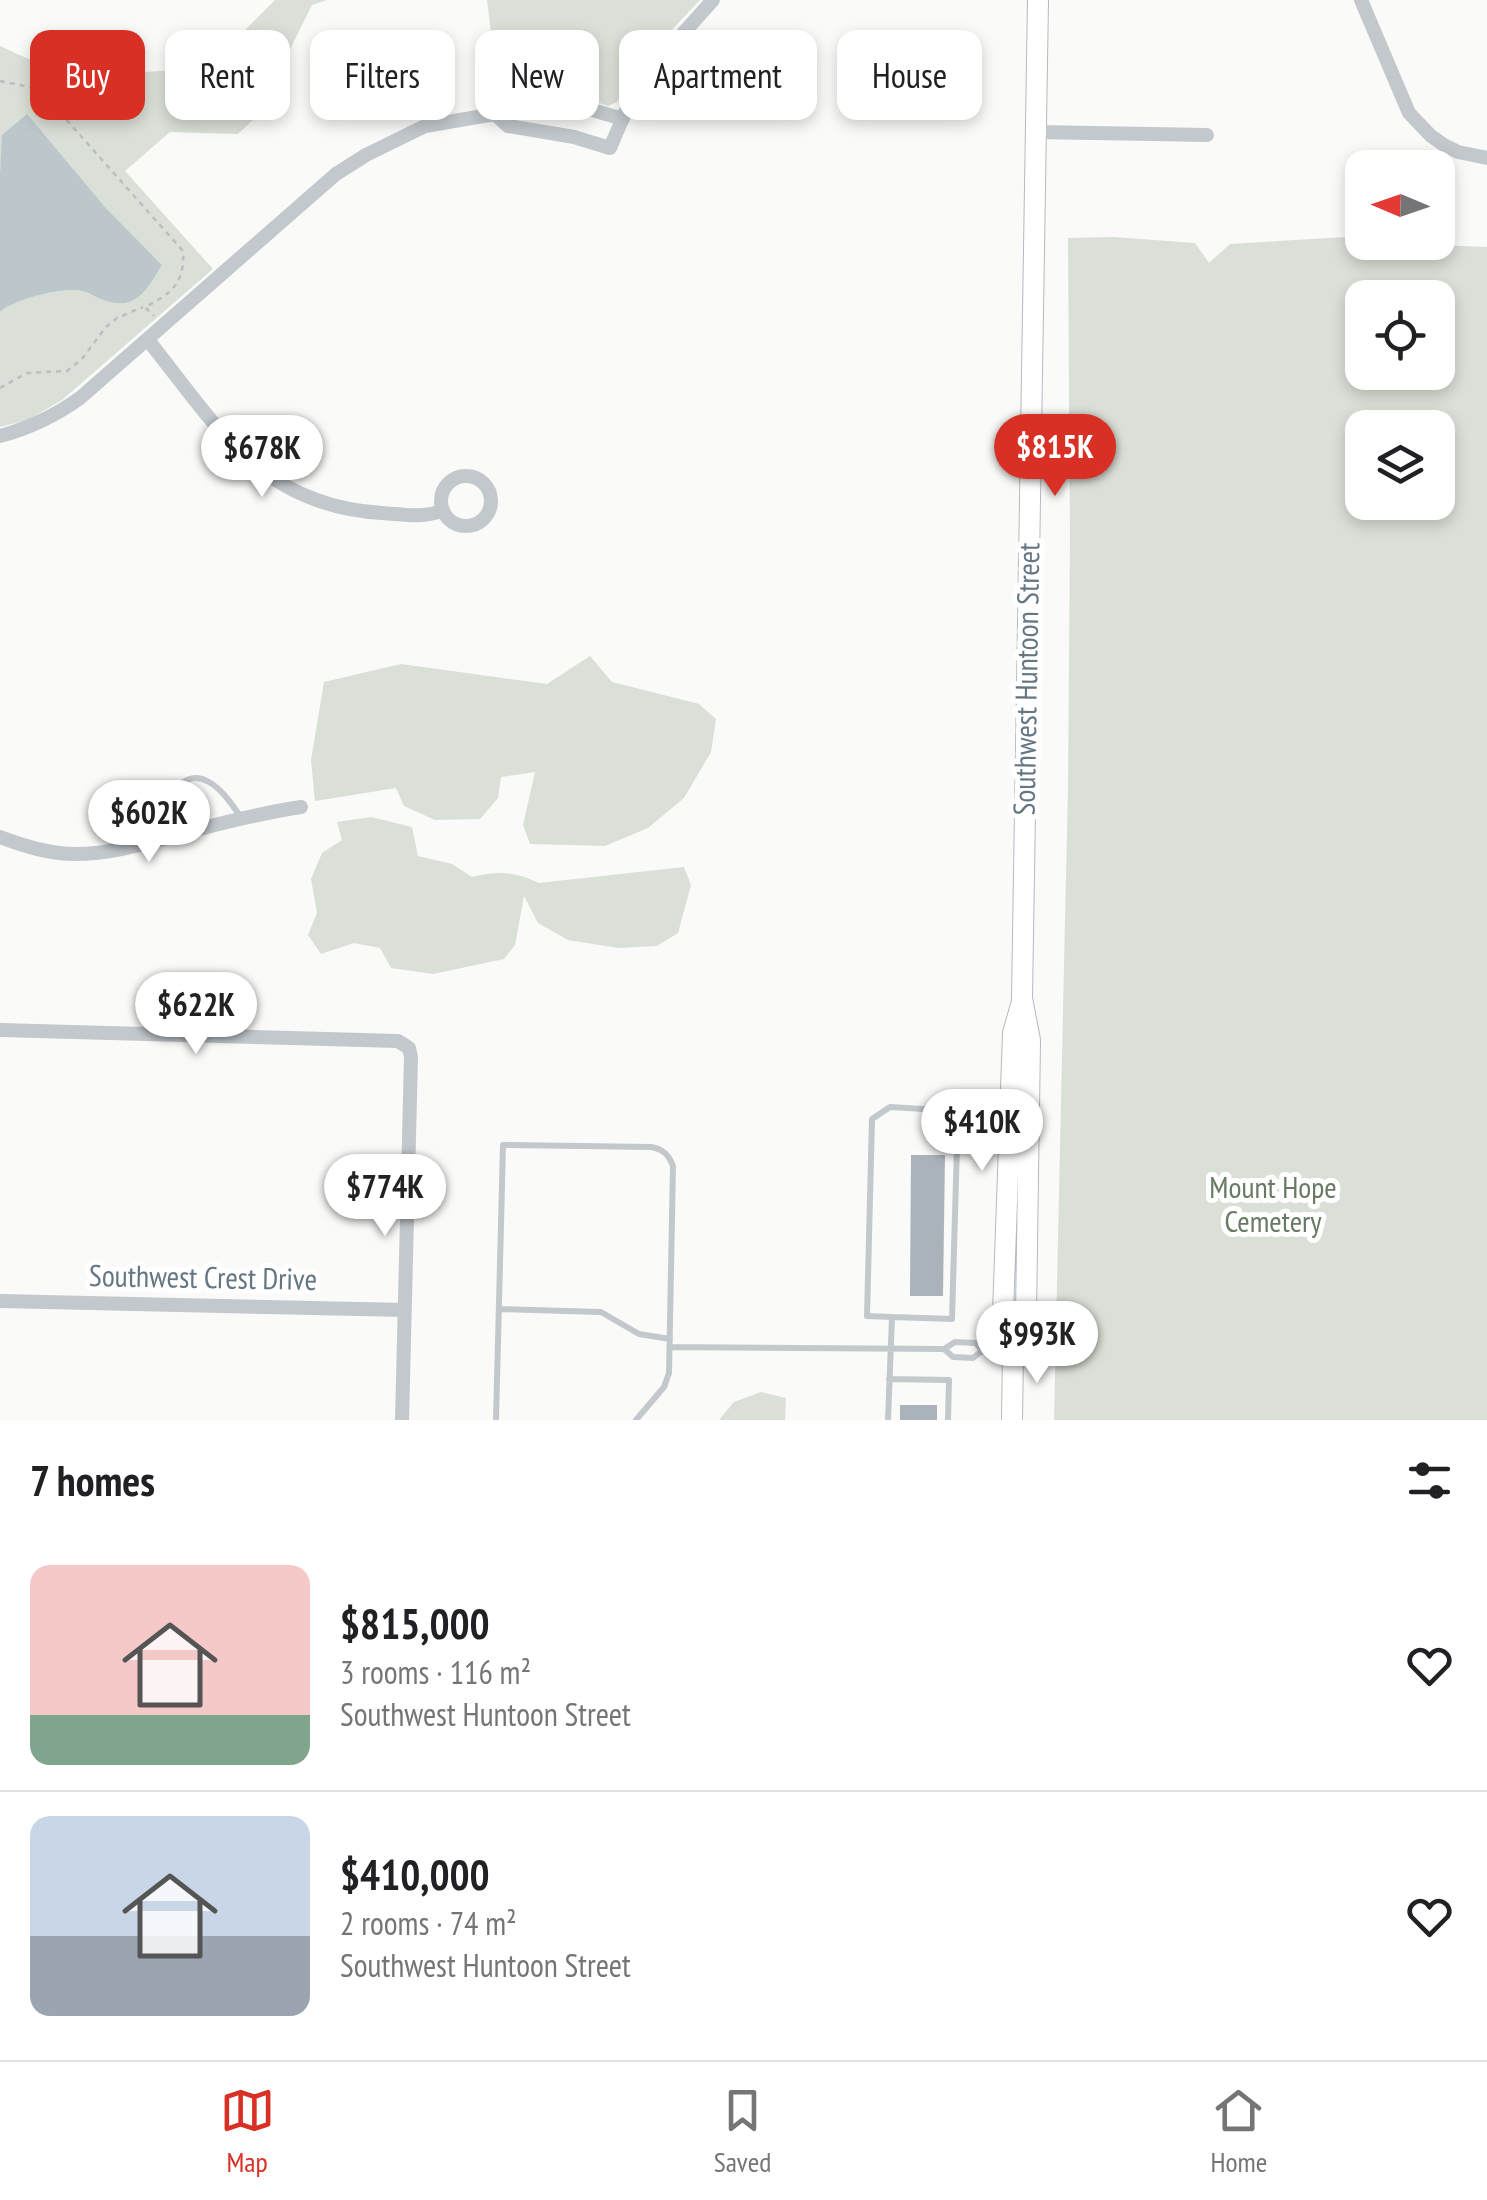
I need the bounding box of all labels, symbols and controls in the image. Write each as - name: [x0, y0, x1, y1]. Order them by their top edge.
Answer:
- chip: Buy: [30, 30, 145, 120]
- chip: Rent: [165, 30, 290, 120]
- chip: Filters: [310, 30, 455, 120]
- chip: New: [475, 30, 599, 120]
- chip: Apartment: [619, 30, 817, 120]
- chip: House: [837, 30, 982, 120]
- north arrow: [1345, 150, 1455, 260]
- map controls: [1345, 150, 1455, 520]
- button: locate: [1345, 280, 1455, 390]
- button: layers: [1345, 410, 1455, 520]
- pin: $815K: [985, 414, 1125, 499]
- pin: $678K: [192, 415, 332, 500]
- text: $815K: [1016, 425, 1094, 467]
- text: $678K: [223, 426, 301, 468]
- street label: Southwest Huntoon Street: [1004, 542, 1047, 816]
- pin: $602K: [79, 780, 219, 865]
- text: $602K: [110, 791, 188, 833]
- pin: $622K: [126, 972, 266, 1057]
- text: $622K: [157, 983, 235, 1025]
- pin: $410K: [912, 1089, 1052, 1174]
- text: $410K: [943, 1100, 1021, 1142]
- pin: $774K: [315, 1154, 455, 1239]
- text: $774K: [346, 1165, 424, 1207]
- park label: Mount Hope Cemetery: [1209, 1167, 1337, 1240]
- street label: Southwest Crest Drive: [89, 1255, 317, 1298]
- pin: $993K: [967, 1301, 1107, 1386]
- text: $993K: [998, 1312, 1076, 1354]
- text: 7 homes: [30, 1453, 155, 1508]
- icon: filters: [1402, 1453, 1457, 1508]
- text: $815,000: [340, 1596, 490, 1651]
- icon: home: [110, 1605, 230, 1725]
- icon: heart: [1402, 1638, 1457, 1693]
- text: 3 rooms · 116 m²: [340, 1651, 531, 1693]
- text: Southwest Huntoon Street: [340, 1693, 631, 1735]
- text: $410,000: [340, 1847, 490, 1902]
- icon: home: [110, 1856, 230, 1976]
- icon: heart: [1402, 1889, 1457, 1944]
- text: 2 rooms · 74 m²: [340, 1902, 517, 1944]
- text: Southwest Huntoon Street: [340, 1944, 631, 1986]
- tab: Map: [220, 2083, 275, 2180]
- tab: Saved: [714, 2083, 771, 2180]
- tab: Home: [1211, 2083, 1267, 2180]

